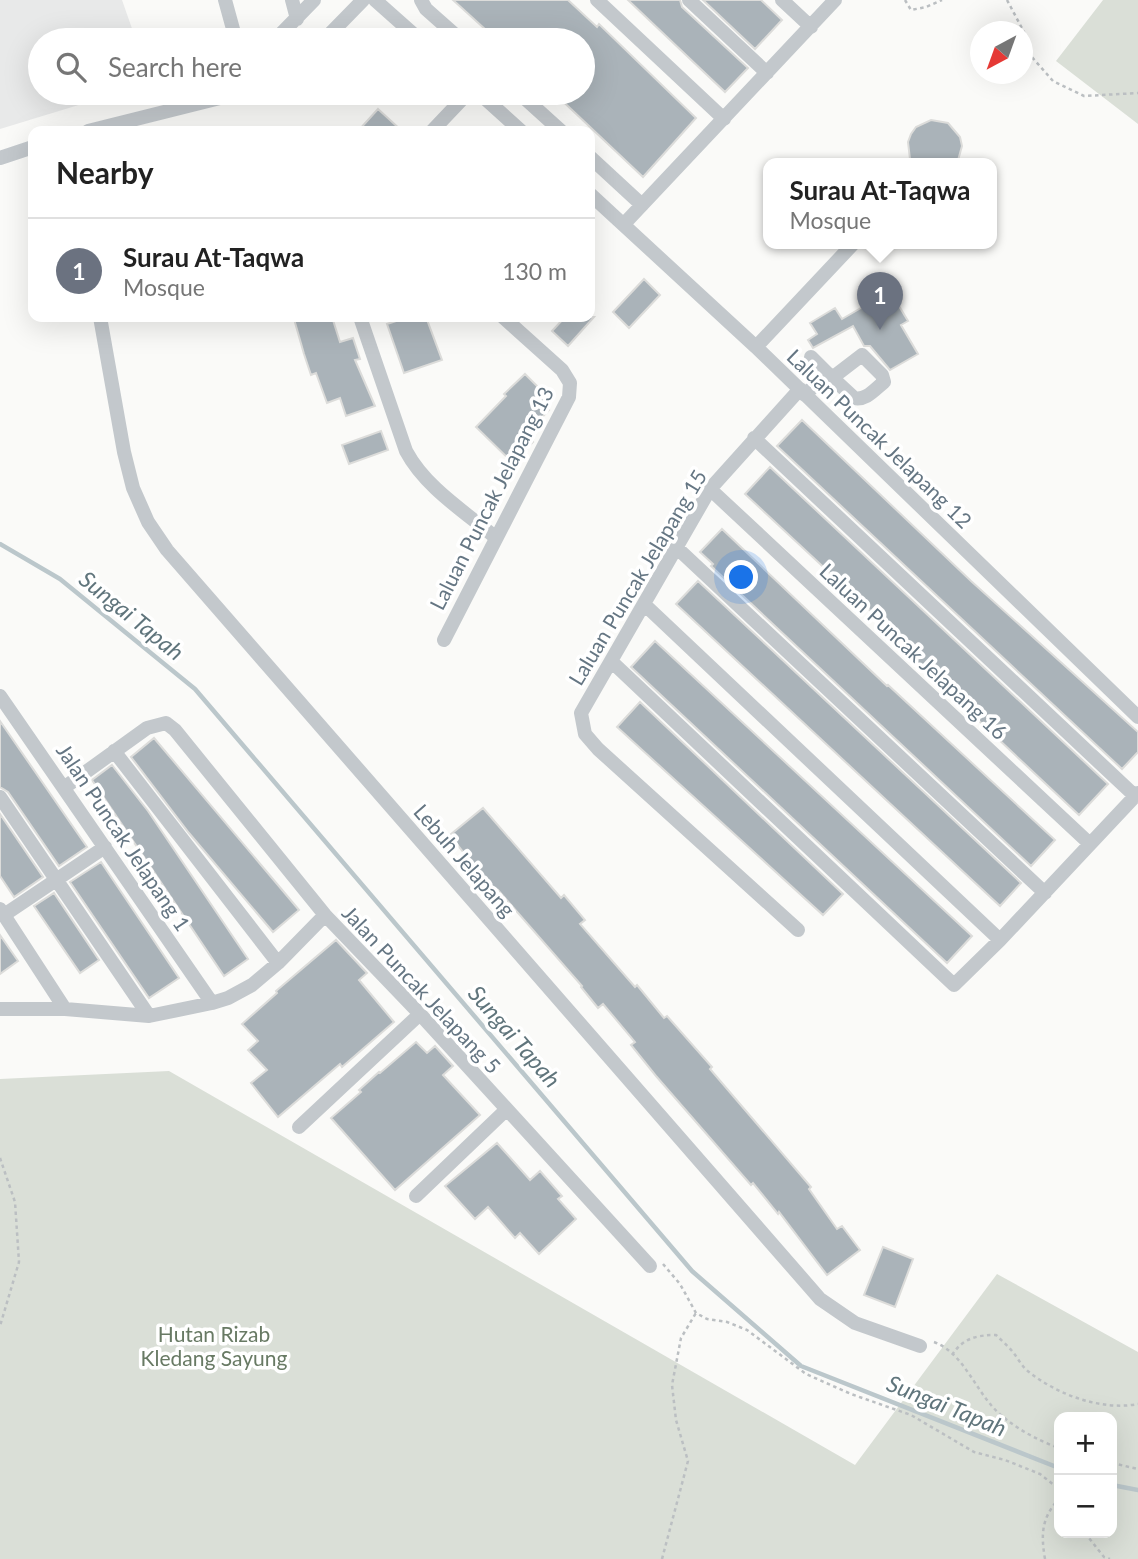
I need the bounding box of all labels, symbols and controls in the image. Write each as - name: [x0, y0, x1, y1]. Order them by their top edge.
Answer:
- north arrow: [970, 21, 1033, 84]
- search box: [28, 28, 595, 105]
- icon: search: [52, 48, 90, 86]
- text: Search here: [108, 51, 242, 83]
- text: Nearby: [56, 154, 154, 190]
- popup: [763, 158, 997, 249]
- text: Surau At-Taqwa: [789, 174, 971, 206]
- text: Mosque: [789, 206, 871, 234]
- text: Surau At-Taqwa: [123, 241, 304, 273]
- text: 1: [72, 257, 86, 285]
- text: 130 m: [502, 257, 567, 285]
- pin: 1: [857, 272, 903, 330]
- text: Mosque: [123, 273, 205, 301]
- street label: Laluan Puncak Jelapang 12: [783, 343, 977, 533]
- street label: Laluan Puncak Jelapang 13: [424, 382, 558, 614]
- street label: Laluan Puncak Jelapang 15: [563, 465, 711, 689]
- street label: Laluan Puncak Jelapang 16: [815, 558, 1013, 744]
- your location: [724, 560, 758, 594]
- water label: Sungai Tapah: [74, 564, 190, 666]
- street label: Jalan Puncak Jelapang 1: [52, 739, 196, 935]
- street label: Lebuh Jelapang: [409, 799, 521, 921]
- street label: Jalan Puncak Jelapang 5: [338, 900, 506, 1078]
- water label: Sungai Tapah: [463, 979, 567, 1093]
- park label: Hutan Rizab Kledang Sayung: [141, 1321, 287, 1370]
- water label: Sungai Tapah: [883, 1368, 1011, 1442]
- map controls: [1054, 1412, 1117, 1538]
- button: +: [1054, 1412, 1117, 1475]
- button: −: [1054, 1475, 1117, 1538]

